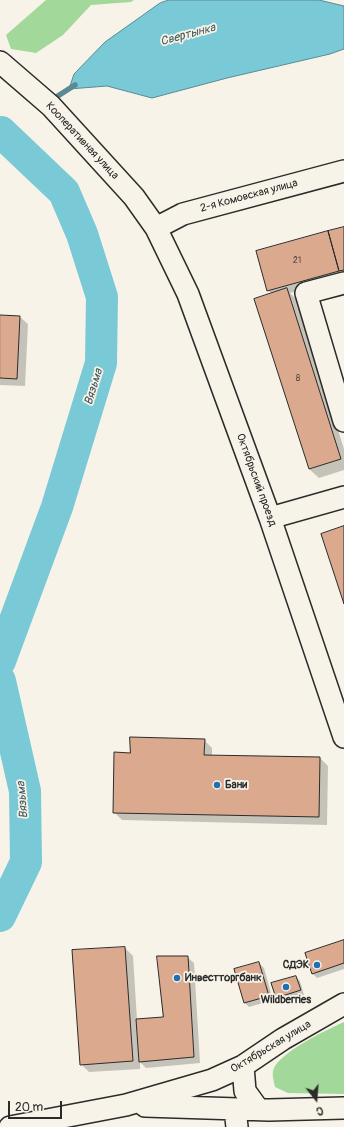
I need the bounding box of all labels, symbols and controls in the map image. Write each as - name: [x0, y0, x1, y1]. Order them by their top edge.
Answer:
- water label: Свертынка: [159, 21, 217, 49]
- street label: Кооперативная улица: [43, 100, 121, 182]
- street label: 2-я Комовская улица: [199, 177, 299, 215]
- house number: 21: [293, 256, 301, 266]
- water label: Вязьма: [82, 367, 106, 407]
- house number: 8: [296, 374, 300, 384]
- street label: Октябрьский проезд: [233, 432, 279, 528]
- place label: Бани: [225, 778, 247, 792]
- marker: Бани: [212, 780, 222, 790]
- water label: Вязьма: [14, 781, 32, 819]
- place label: СДЭК: [283, 958, 309, 972]
- marker: СДЭК: [312, 960, 322, 970]
- place label: Инвестторгбанк: [185, 971, 262, 985]
- marker: Инвестторгбанк: [172, 973, 182, 983]
- marker: Wildberries: [281, 982, 291, 992]
- place label: Wildberries: [261, 993, 311, 1007]
- street label: Октябрьская улица: [228, 1018, 314, 1076]
- north arrow: [296, 1079, 336, 1119]
- scale bar: [10, 1093, 64, 1119]
- text: 20 m: [15, 1100, 43, 1115]
- text: С: [315, 1104, 325, 1118]

